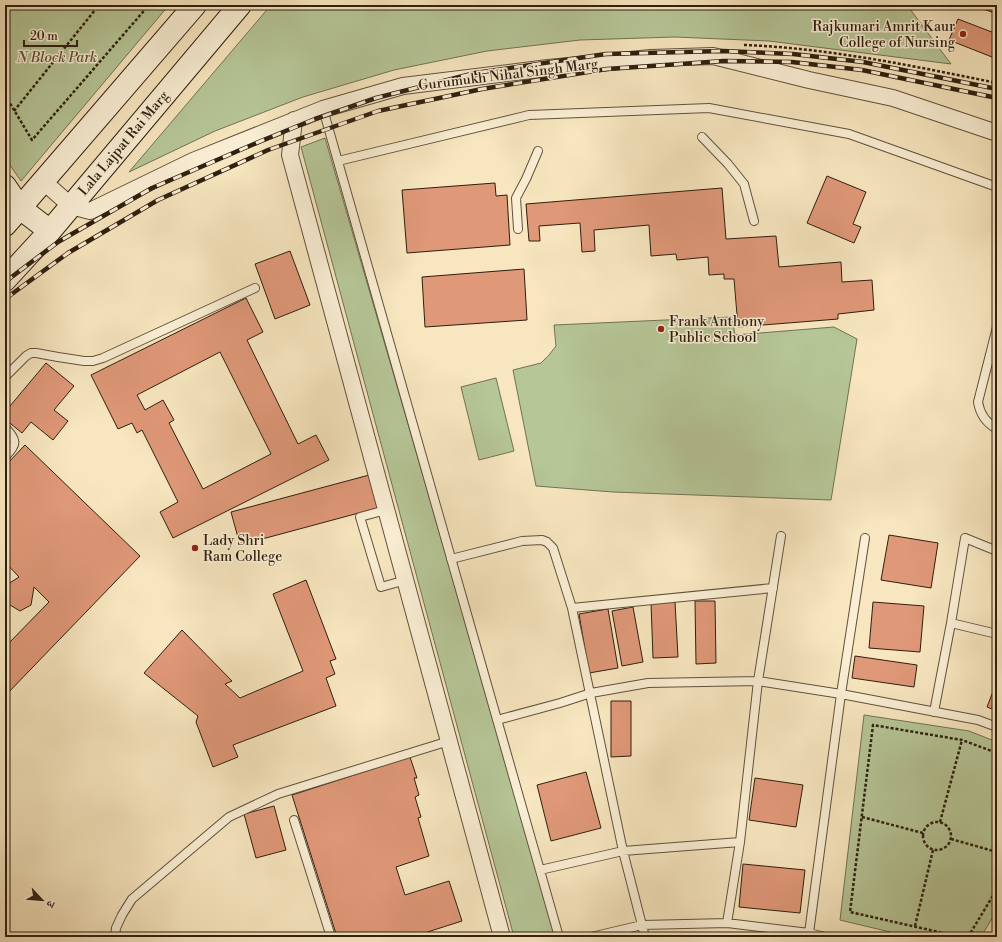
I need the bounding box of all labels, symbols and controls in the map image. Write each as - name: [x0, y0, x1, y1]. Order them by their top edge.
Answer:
- place label: Rajkumari Amrit Kaur College of Nursing: [812, 18, 956, 52]
- scale bar: [24, 22, 77, 48]
- text: 20 m: [30, 29, 58, 44]
- marker: Rajkumari Amrit Kaur College of Nursing: [958, 29, 968, 39]
- park label: N Block Park: [16, 49, 97, 67]
- street label: Gurumukh Nihal Singh Marg: [417, 55, 600, 95]
- street label: Lala Lajpat Rai Marg: [75, 87, 173, 200]
- place label: Frank Anthony Public School: [669, 313, 764, 347]
- marker: Frank Anthony Public School: [656, 324, 666, 334]
- place label: Lady Shri Ram College: [203, 532, 282, 566]
- marker: Lady Shri Ram College: [190, 543, 200, 553]
- north arrow: [22, 880, 62, 920]
- text: उ: [42, 897, 58, 911]

